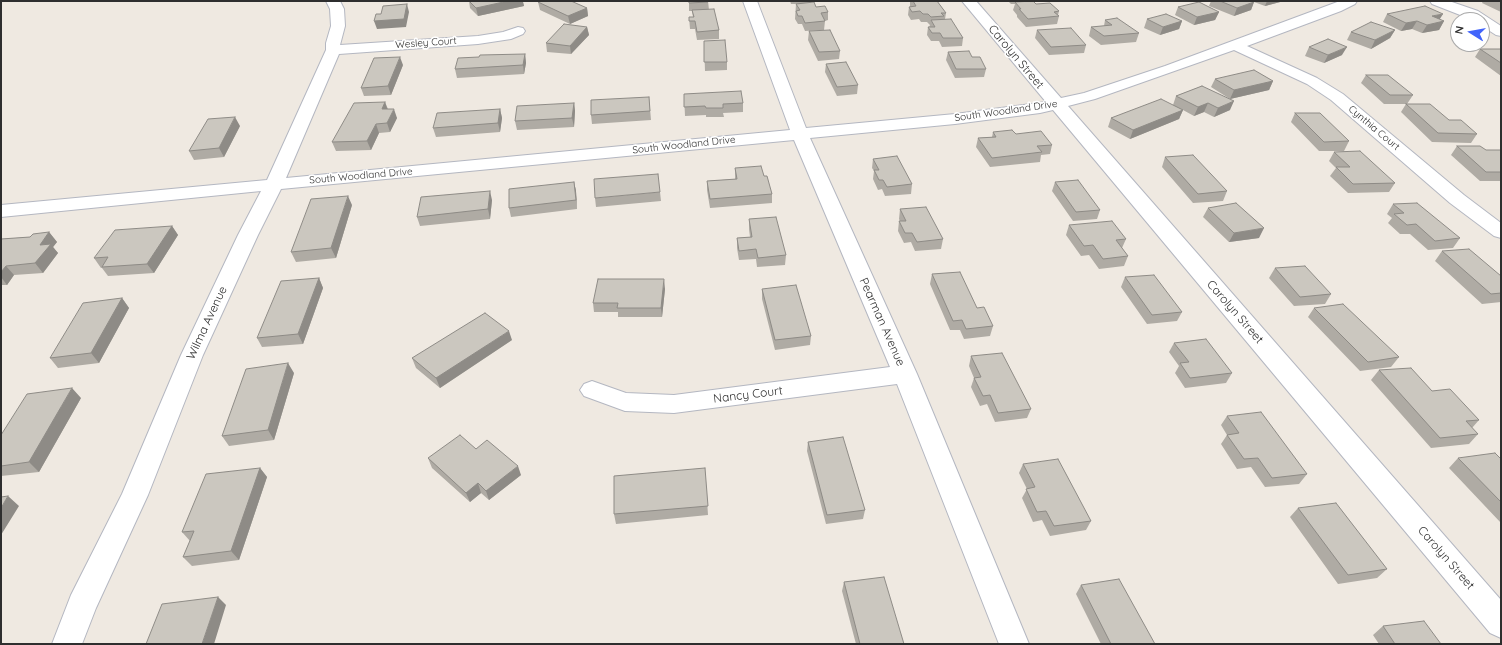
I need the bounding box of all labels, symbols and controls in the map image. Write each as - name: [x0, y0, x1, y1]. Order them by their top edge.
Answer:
- north arrow: [1450, 12, 1490, 52]
- street label: Carolyn Street: [985, 22, 1047, 92]
- text: N: [1452, 25, 1467, 35]
- street label: Wesley Court: [395, 35, 457, 51]
- street label: South Woodland Drive: [954, 98, 1058, 124]
- street label: Cynthia Court: [1346, 103, 1402, 153]
- street label: South Woodland Drive: [632, 134, 736, 156]
- street label: South Woodland Drive: [309, 165, 413, 187]
- street label: Pearman Avenue: [856, 276, 908, 368]
- street label: Carolyn Street: [1204, 277, 1266, 347]
- street label: Wilma Avenue: [184, 284, 230, 362]
- street label: Nancy Court: [712, 384, 784, 406]
- street label: Carolyn Street: [1415, 523, 1477, 593]

